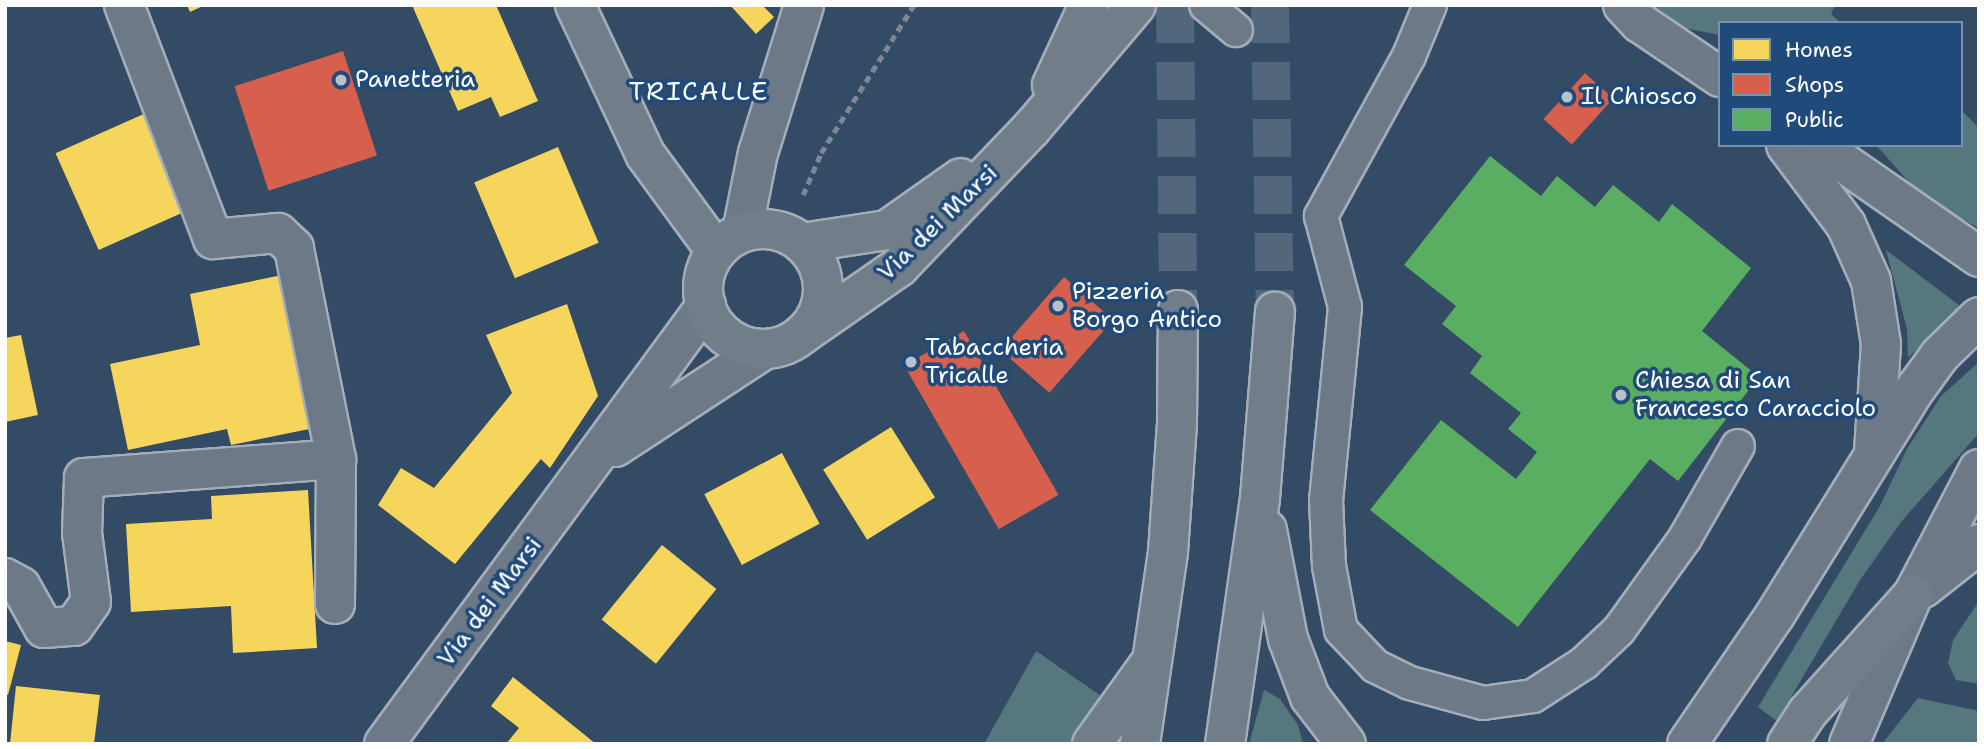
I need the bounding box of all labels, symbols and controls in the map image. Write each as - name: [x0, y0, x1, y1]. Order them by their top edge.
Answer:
- legend: [1718, 21, 1963, 147]
- text: Homes: [1785, 36, 1853, 64]
- place label: Panetteria: [355, 66, 475, 94]
- text: Shops: [1785, 71, 1844, 99]
- marker: Panetteria: [333, 72, 349, 88]
- district label: TRICALLE: [630, 75, 768, 107]
- place label: Il Chiosco: [1581, 83, 1697, 111]
- marker: Il Chiosco: [1559, 89, 1575, 105]
- text: Public: [1785, 106, 1844, 134]
- street label: Via dei Marsi: [872, 159, 1004, 287]
- place label: Pizzeria Borgo Antico: [1072, 278, 1222, 334]
- marker: Pizzeria Borgo Antico: [1050, 298, 1066, 314]
- place label: Tabaccheria Tricalle: [925, 334, 1063, 390]
- marker: Tabaccheria Tricalle: [903, 354, 919, 370]
- place label: Chiesa di San Francesco Caracciolo: [1635, 367, 1876, 423]
- marker: Chiesa di San Francesco Caracciolo: [1613, 387, 1629, 403]
- street label: Via dei Marsi: [432, 531, 548, 673]

